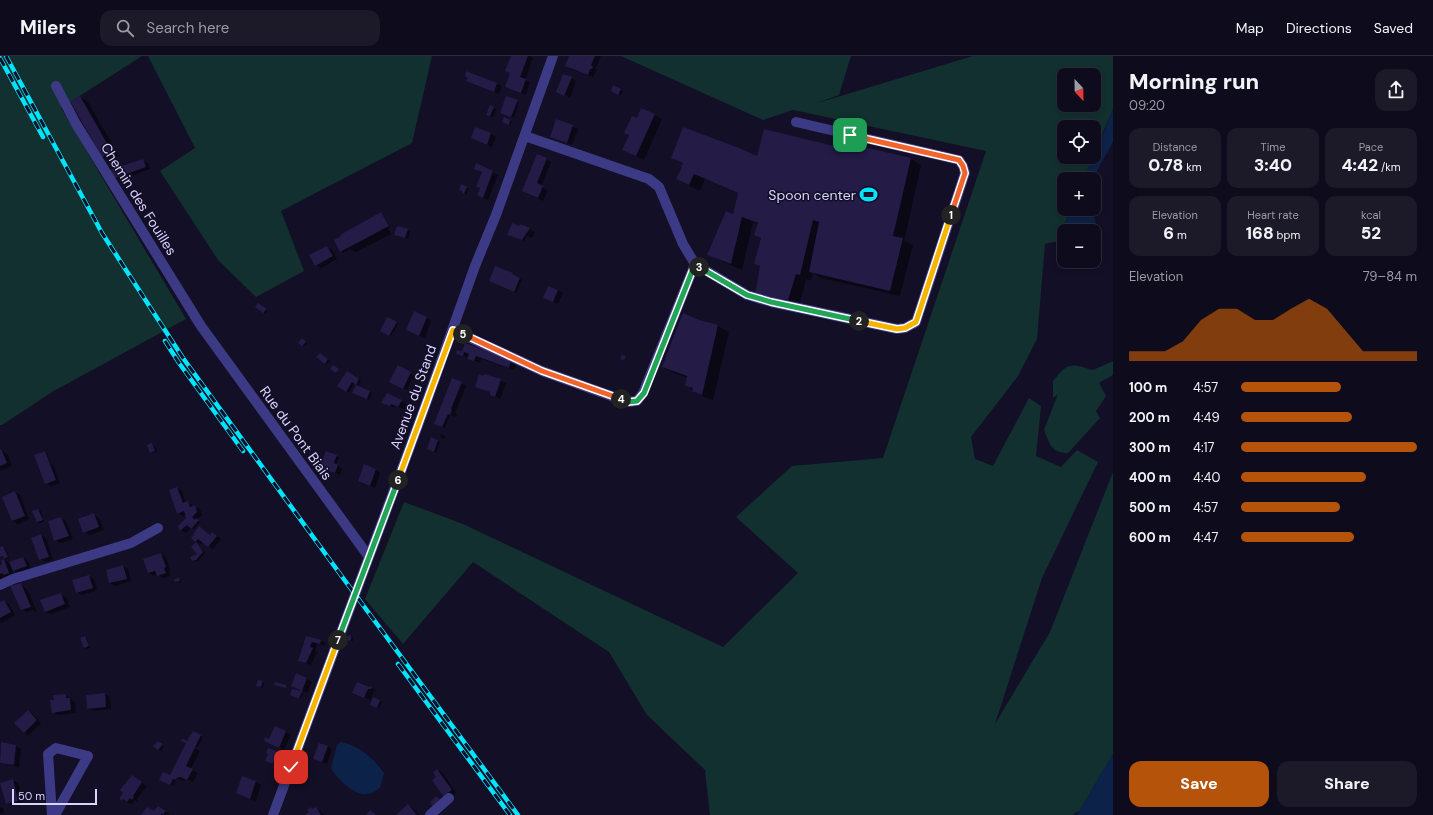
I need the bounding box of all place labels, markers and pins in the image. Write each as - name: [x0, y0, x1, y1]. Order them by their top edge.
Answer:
- pin: [833, 118, 867, 152]
- sports icon: Spoon center: [859, 185, 879, 205]
- place label: Spoon center: [768, 186, 856, 204]
- pin: 1: [941, 205, 961, 225]
- pin: 3: [689, 257, 709, 277]
- pin: 2: [849, 311, 869, 331]
- pin: 5: [453, 324, 473, 344]
- pin: 4: [611, 389, 631, 409]
- pin: 6: [388, 470, 408, 490]
- pin: 7: [328, 630, 348, 650]
- pin: [274, 750, 308, 784]

